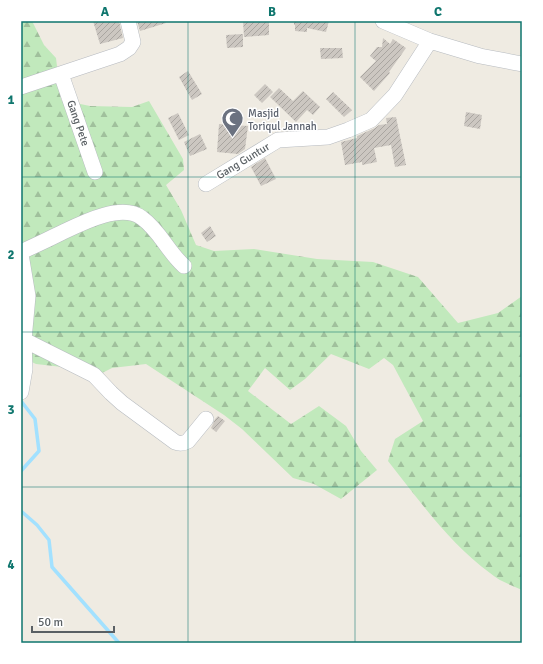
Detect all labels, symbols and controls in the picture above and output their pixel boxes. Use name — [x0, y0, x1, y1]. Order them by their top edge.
text: A — [101, 4, 110, 20]
text: B — [268, 4, 276, 20]
text: C — [434, 4, 442, 20]
text: 1 — [7, 92, 15, 108]
street label: Gang Pete — [64, 98, 92, 148]
mosque icon: Masjid Toriqul Jannah — [219, 106, 245, 139]
place label: Masjid Toriqul Jannah — [248, 107, 317, 133]
street label: Gang Guntur — [214, 140, 272, 182]
text: 2 — [7, 247, 15, 263]
text: 3 — [7, 402, 15, 418]
text: 4 — [7, 557, 15, 573]
scale bar — [32, 608, 114, 634]
text: 50 m — [38, 615, 63, 630]

